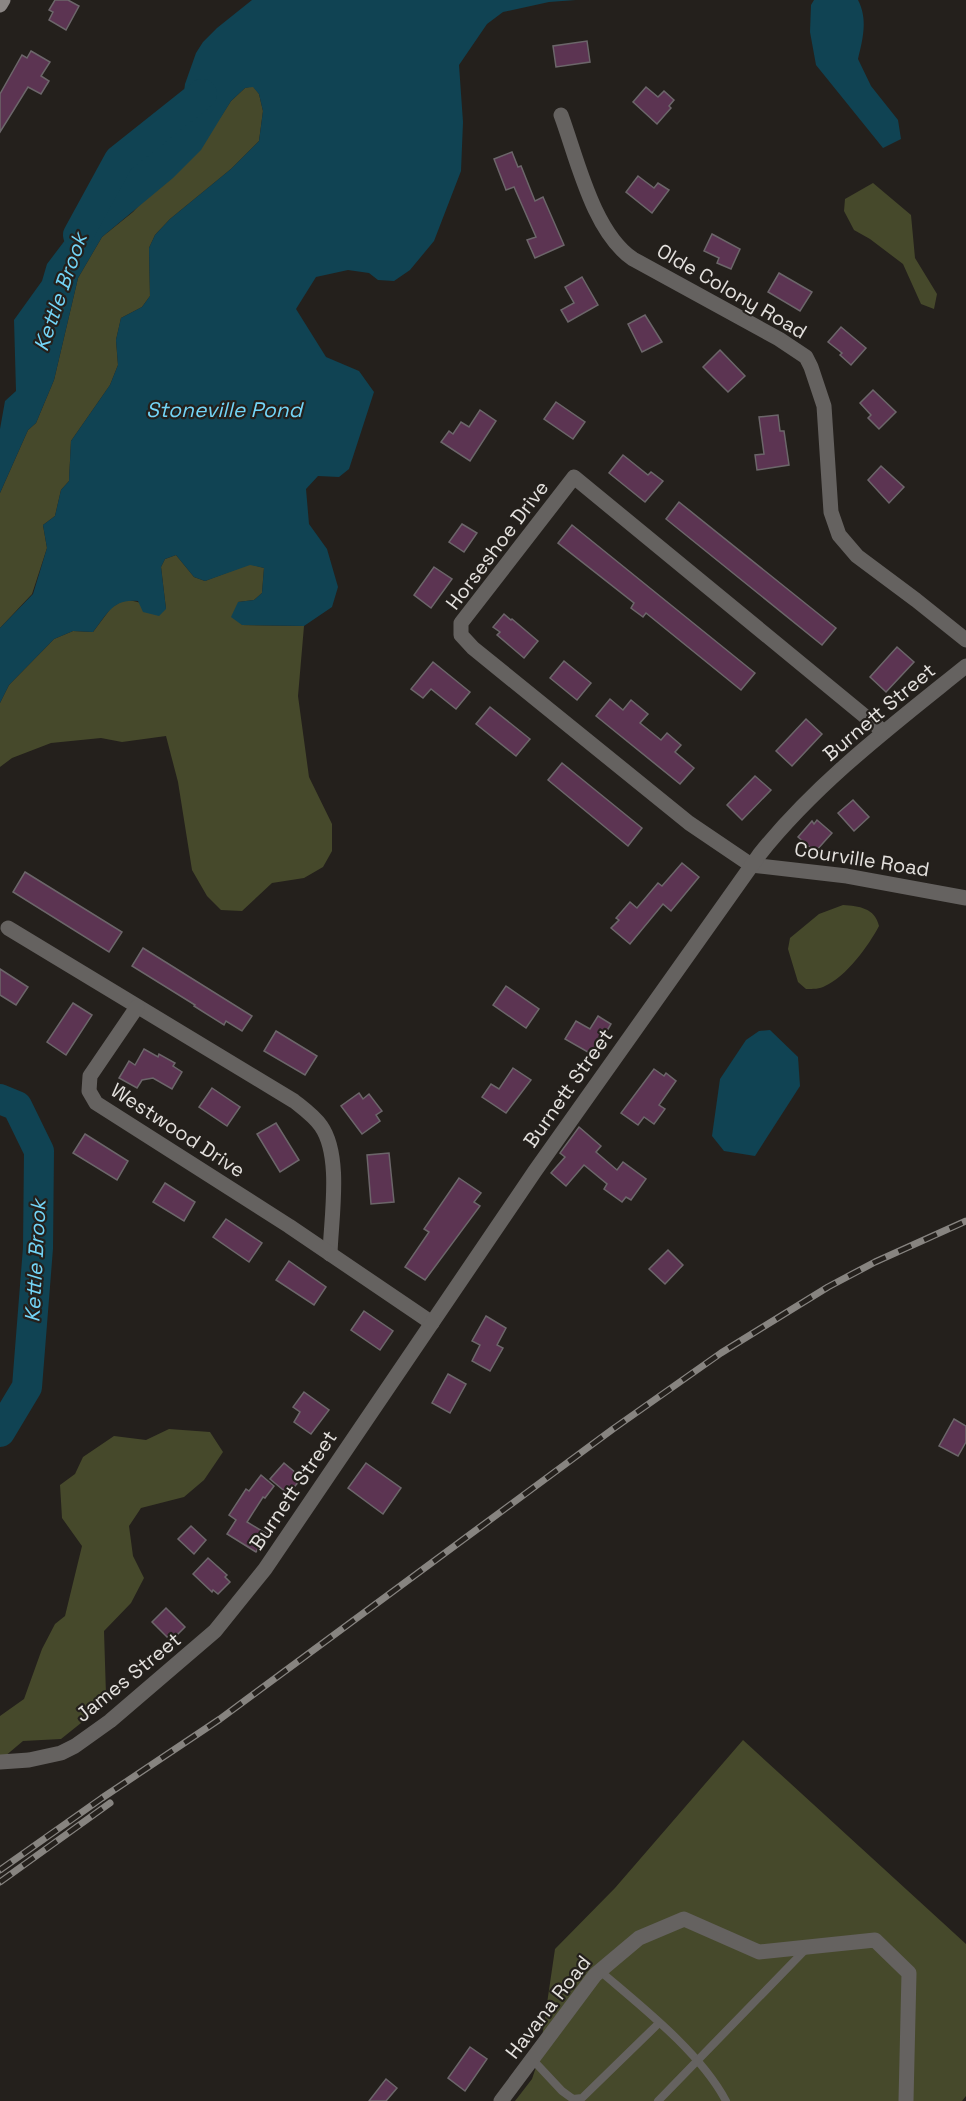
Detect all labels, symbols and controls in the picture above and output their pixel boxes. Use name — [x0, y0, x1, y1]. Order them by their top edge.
water label: Kettle Brook — [27, 227, 94, 354]
street label: Olde Colony Road — [652, 237, 812, 345]
water label: Stoneville Pond — [146, 396, 305, 423]
street label: Horseshoe Drive — [440, 475, 554, 615]
street label: Burnett Street — [817, 657, 941, 767]
street label: Courville Road — [793, 835, 931, 883]
street label: Burnett Street — [517, 1024, 619, 1152]
street label: Westwood Drive — [106, 1077, 250, 1183]
water label: Kettle Brook — [18, 1196, 52, 1323]
street label: Burnett Street — [243, 1425, 343, 1555]
street label: James Street — [70, 1626, 186, 1728]
street label: Havana Road — [500, 1950, 596, 2064]

